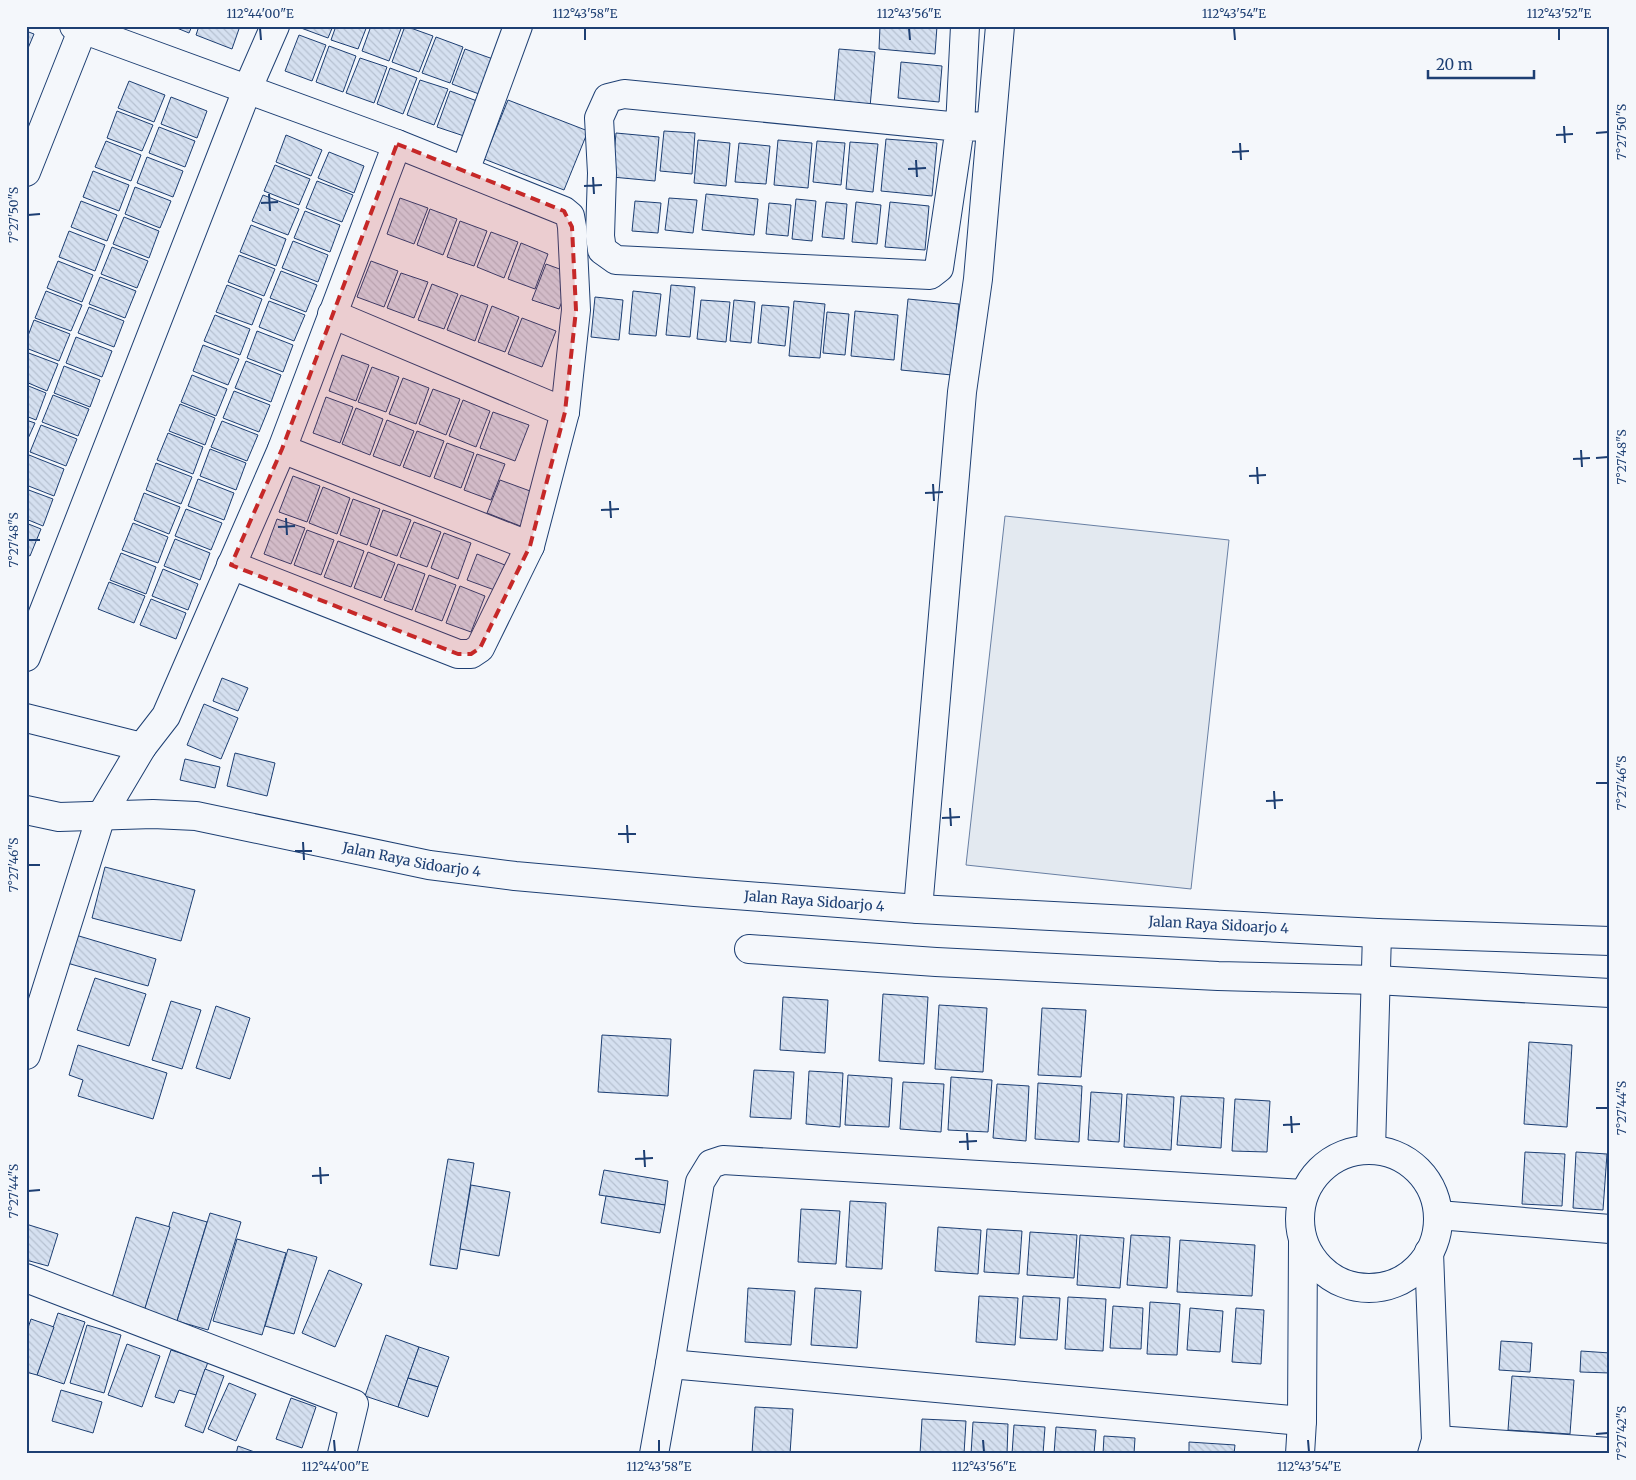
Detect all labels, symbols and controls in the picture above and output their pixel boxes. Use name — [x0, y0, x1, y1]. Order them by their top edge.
text: 112°44'00"E — [226, 6, 294, 21]
text: 112°43'58"E — [553, 6, 618, 21]
text: 112°43'56"E — [877, 6, 942, 21]
text: 112°43'54"E — [1202, 6, 1266, 21]
text: 112°43'52"E — [1527, 6, 1592, 21]
scale bar — [1428, 48, 1535, 80]
text: 20 m — [1436, 55, 1473, 74]
text: 7°27'50"S — [1614, 104, 1629, 160]
text: 7°27'50"S — [6, 187, 21, 243]
text: 7°27'48"S — [1614, 429, 1629, 485]
text: 7°27'48"S — [6, 512, 21, 568]
text: 7°27'46"S — [1614, 756, 1629, 810]
text: 7°27'46"S — [6, 838, 21, 892]
street label: Jalan Raya Sidoarjo 4 — [340, 838, 482, 881]
street label: Jalan Raya Sidoarjo 4 — [743, 887, 885, 915]
street label: Jalan Raya Sidoarjo 4 — [1147, 912, 1290, 937]
text: 7°27'44"S — [1614, 1081, 1629, 1135]
text: 7°27'44"S — [6, 1164, 21, 1218]
text: 7°27'42"S — [1614, 1406, 1629, 1460]
text: 112°44'00"E — [301, 1459, 369, 1474]
text: 112°43'58"E — [627, 1459, 692, 1474]
text: 112°43'56"E — [952, 1459, 1017, 1474]
text: 112°43'54"E — [1277, 1459, 1341, 1474]

